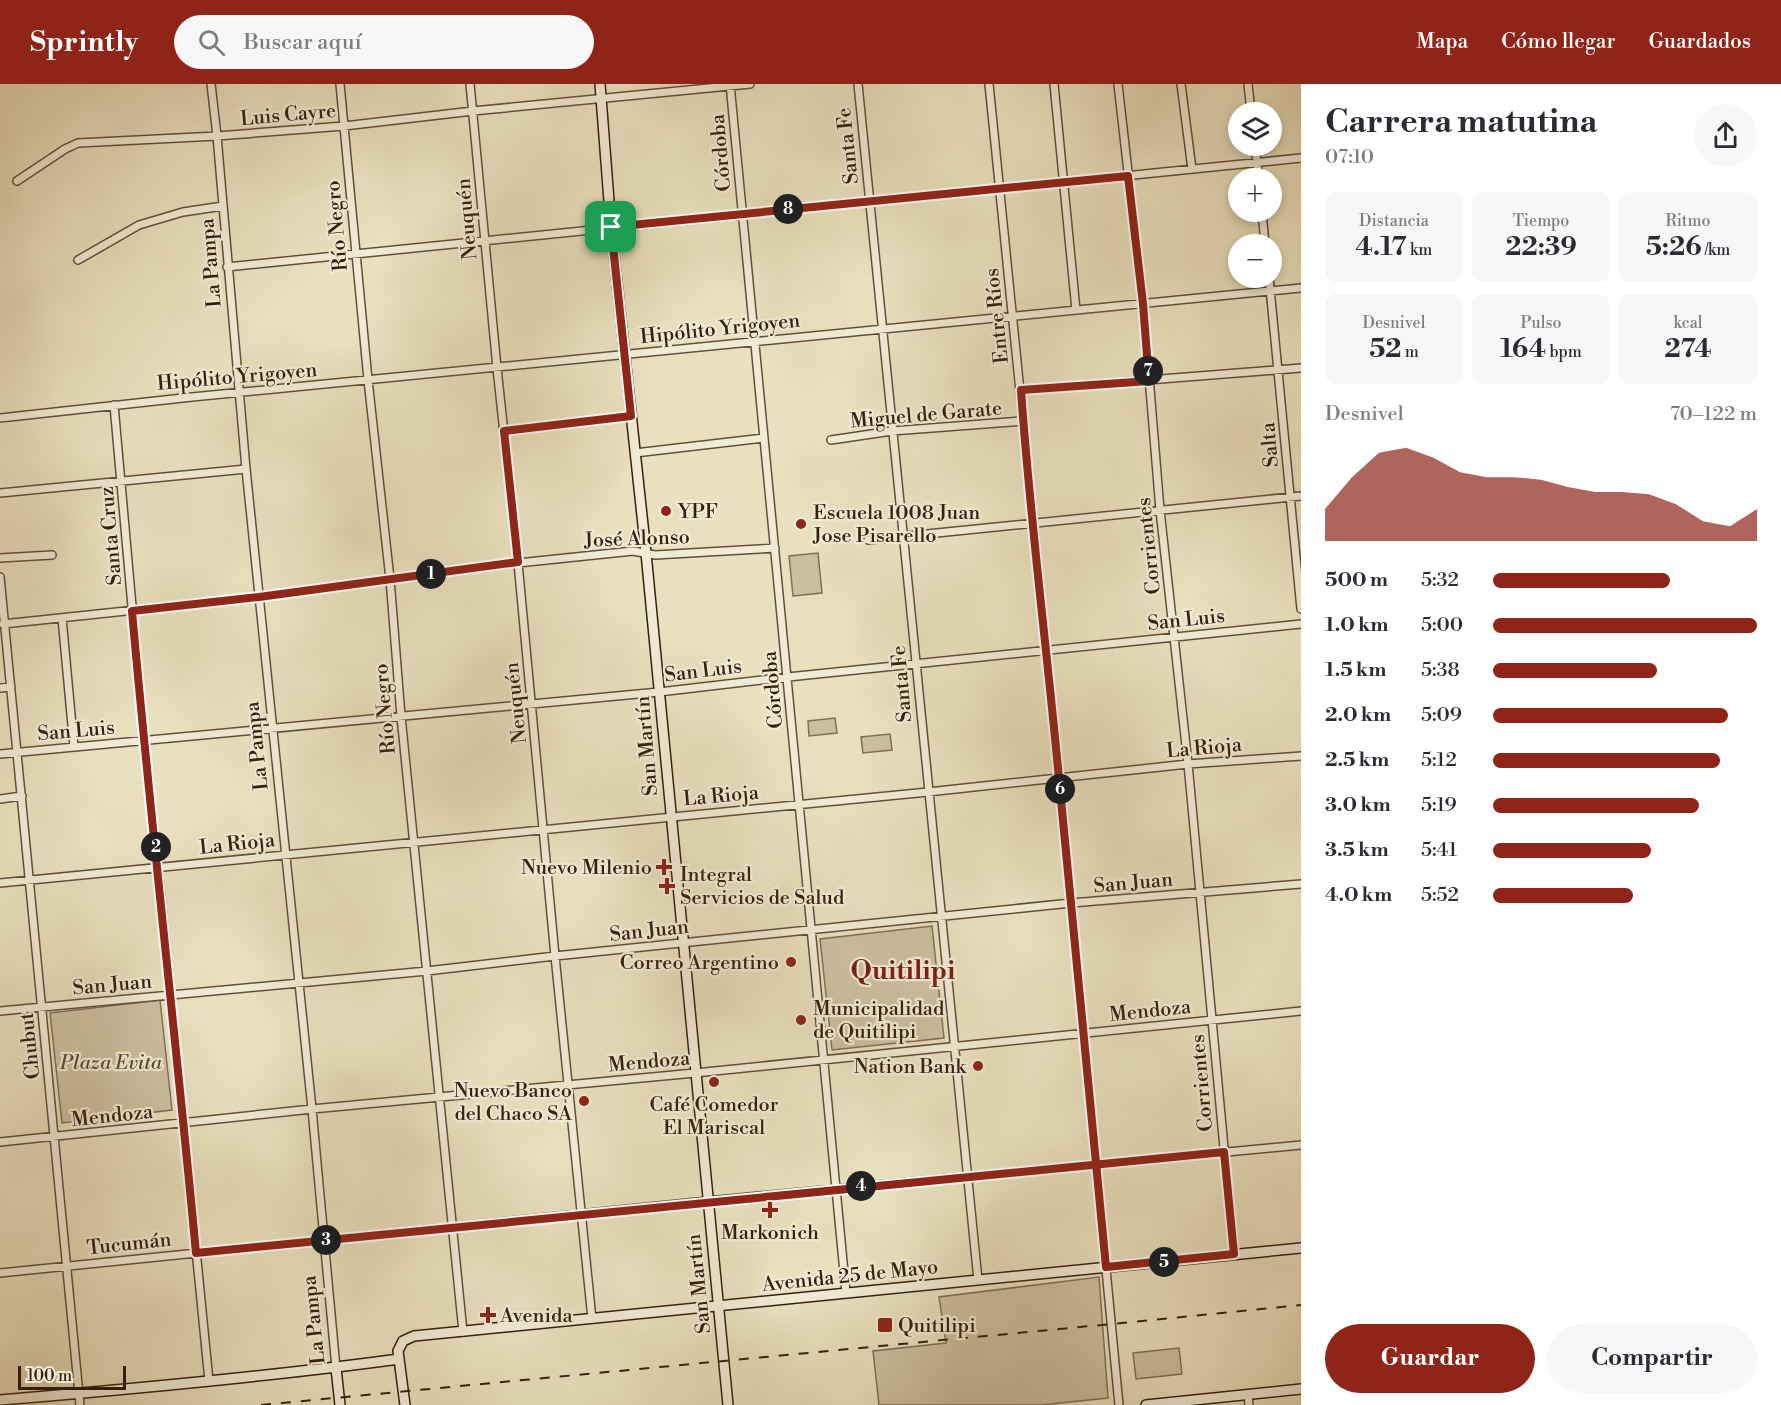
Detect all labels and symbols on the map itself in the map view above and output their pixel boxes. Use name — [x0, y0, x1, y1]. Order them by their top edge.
street label: Luis Cayre — [239, 99, 337, 132]
street label: Santa Fe — [832, 106, 865, 185]
street label: Córdoba — [706, 112, 737, 193]
street label: Neuquén — [451, 177, 484, 261]
street label: Río Negro — [321, 179, 354, 272]
pin: 8 — [773, 194, 803, 224]
pin — [585, 201, 636, 252]
street label: La Pampa — [195, 216, 228, 308]
street label: Entre Ríos — [980, 267, 1015, 365]
street label: Hipólito Yrigoyen — [639, 309, 801, 350]
pin: 7 — [1133, 356, 1163, 386]
street label: Hipólito Yrigoyen — [156, 358, 318, 397]
street label: Miguel de Garate — [849, 396, 1003, 435]
street label: Salta — [1256, 420, 1285, 468]
street label: Santa Cruz — [95, 485, 128, 586]
street label: Corrientes — [1132, 496, 1167, 596]
place label: YPF — [677, 500, 718, 525]
place label: Escuela 1008 Juan Jose Pisarello — [812, 501, 980, 549]
marker: YPF — [659, 504, 673, 518]
marker: Escuela 1008 Juan Jose Pisarello — [794, 517, 808, 531]
street label: José Alonso — [583, 525, 690, 554]
pin: 1 — [416, 559, 446, 589]
street label: San Luis — [1146, 604, 1226, 637]
street label: Santa Fe — [887, 644, 918, 723]
street label: Córdoba — [758, 649, 789, 730]
street label: San Luis — [663, 654, 743, 689]
street label: Neuquén — [500, 661, 533, 745]
street label: Río Negro — [369, 662, 402, 755]
street label: San Martín — [631, 695, 664, 797]
street label: La Pampa — [240, 699, 275, 792]
street label: San Luis — [36, 716, 116, 747]
street label: La Rioja — [1165, 733, 1244, 764]
pin: 6 — [1045, 774, 1075, 804]
street label: La Rioja — [682, 781, 761, 812]
street label: La Rioja — [198, 828, 277, 861]
pin: 2 — [141, 832, 171, 862]
place label: Nuevo Milenio — [521, 856, 652, 881]
marker: Nuevo Milenio — [657, 860, 671, 874]
place label: Integral Servicios de Salud — [680, 863, 845, 911]
street label: San Juan — [1092, 868, 1174, 899]
marker: Integral Servicios de Salud — [658, 877, 676, 895]
street label: San Juan — [608, 915, 690, 948]
place label: Correo Argentino — [620, 951, 779, 976]
marker: Correo Argentino — [784, 955, 798, 969]
district label: Quitilipi — [851, 955, 955, 987]
street label: San Juan — [71, 970, 153, 1001]
street label: Mendoza — [1108, 995, 1193, 1028]
place label: Municipalidad de Quitilipi — [813, 997, 945, 1045]
street label: Chubut — [15, 1011, 46, 1080]
marker: Municipalidad de Quitilipi — [794, 1013, 808, 1027]
street label: Corrientes — [1186, 1033, 1219, 1133]
street label: Mendoza — [607, 1046, 692, 1079]
park label: Plaza Evita — [59, 1051, 163, 1076]
place label: Nation Bank — [854, 1055, 968, 1080]
marker: Nation Bank — [971, 1059, 985, 1073]
marker: Café Comedor El Mariscal — [707, 1075, 721, 1089]
place label: Nuevo Banco del Chaco SA — [454, 1079, 573, 1127]
place label: Café Comedor El Mariscal — [650, 1093, 779, 1141]
marker: Nuevo Banco del Chaco SA — [577, 1094, 591, 1108]
street label: Mendoza — [70, 1100, 155, 1133]
pin: 4 — [846, 1171, 876, 1201]
marker: Markonich — [763, 1203, 777, 1217]
place label: Markonich — [721, 1221, 819, 1246]
pin: 3 — [311, 1225, 341, 1255]
street label: Tucumán — [86, 1228, 173, 1261]
street label: San Martín — [682, 1233, 717, 1335]
pin: 5 — [1149, 1247, 1179, 1277]
street label: Avenida 25 de Mayo — [760, 1255, 939, 1298]
street label: La Pampa — [297, 1273, 332, 1366]
place label: Avenida — [499, 1304, 573, 1329]
marker: Avenida — [481, 1308, 495, 1322]
place label: Quitilipi — [898, 1314, 976, 1339]
marker: Quitilipi — [876, 1316, 894, 1334]
scale bar — [18, 1363, 126, 1390]

